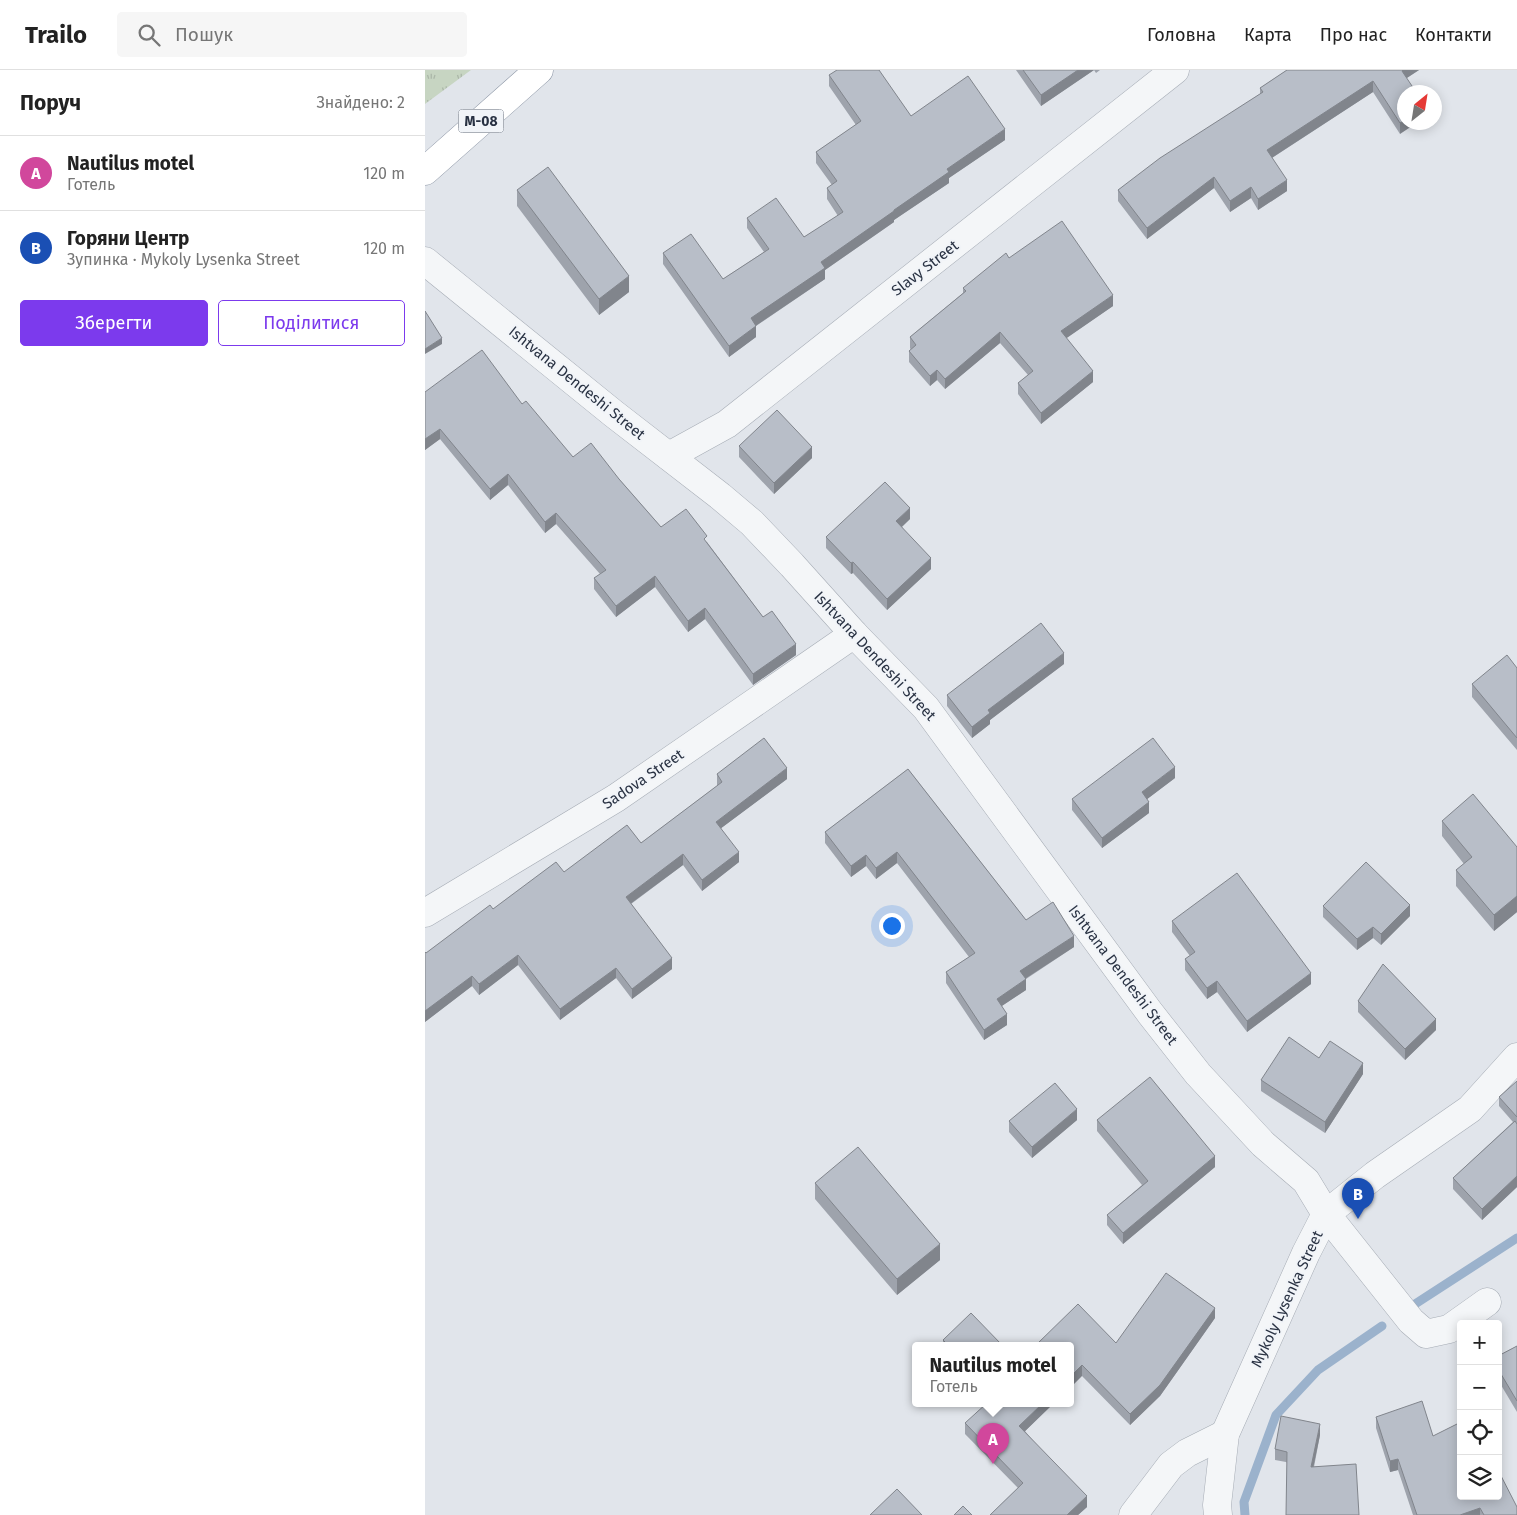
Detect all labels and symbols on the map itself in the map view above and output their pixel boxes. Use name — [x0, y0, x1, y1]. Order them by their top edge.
north arrow — [1397, 85, 1442, 130]
road number: М-08 — [459, 110, 503, 132]
street label: Slavy Street — [888, 236, 962, 300]
street label: Ishtvana Dendeshi Street — [505, 322, 649, 444]
street label: Ishtvana Dendeshi Street — [810, 588, 940, 725]
street label: Sadova Street — [599, 745, 687, 813]
street label: Ishtvana Dendeshi Street — [1065, 902, 1182, 1049]
your location — [879, 913, 905, 939]
pin: B — [1342, 1178, 1374, 1219]
street label: Mykoly Lysenka Street — [1247, 1227, 1327, 1370]
pin: A — [977, 1423, 1009, 1464]

